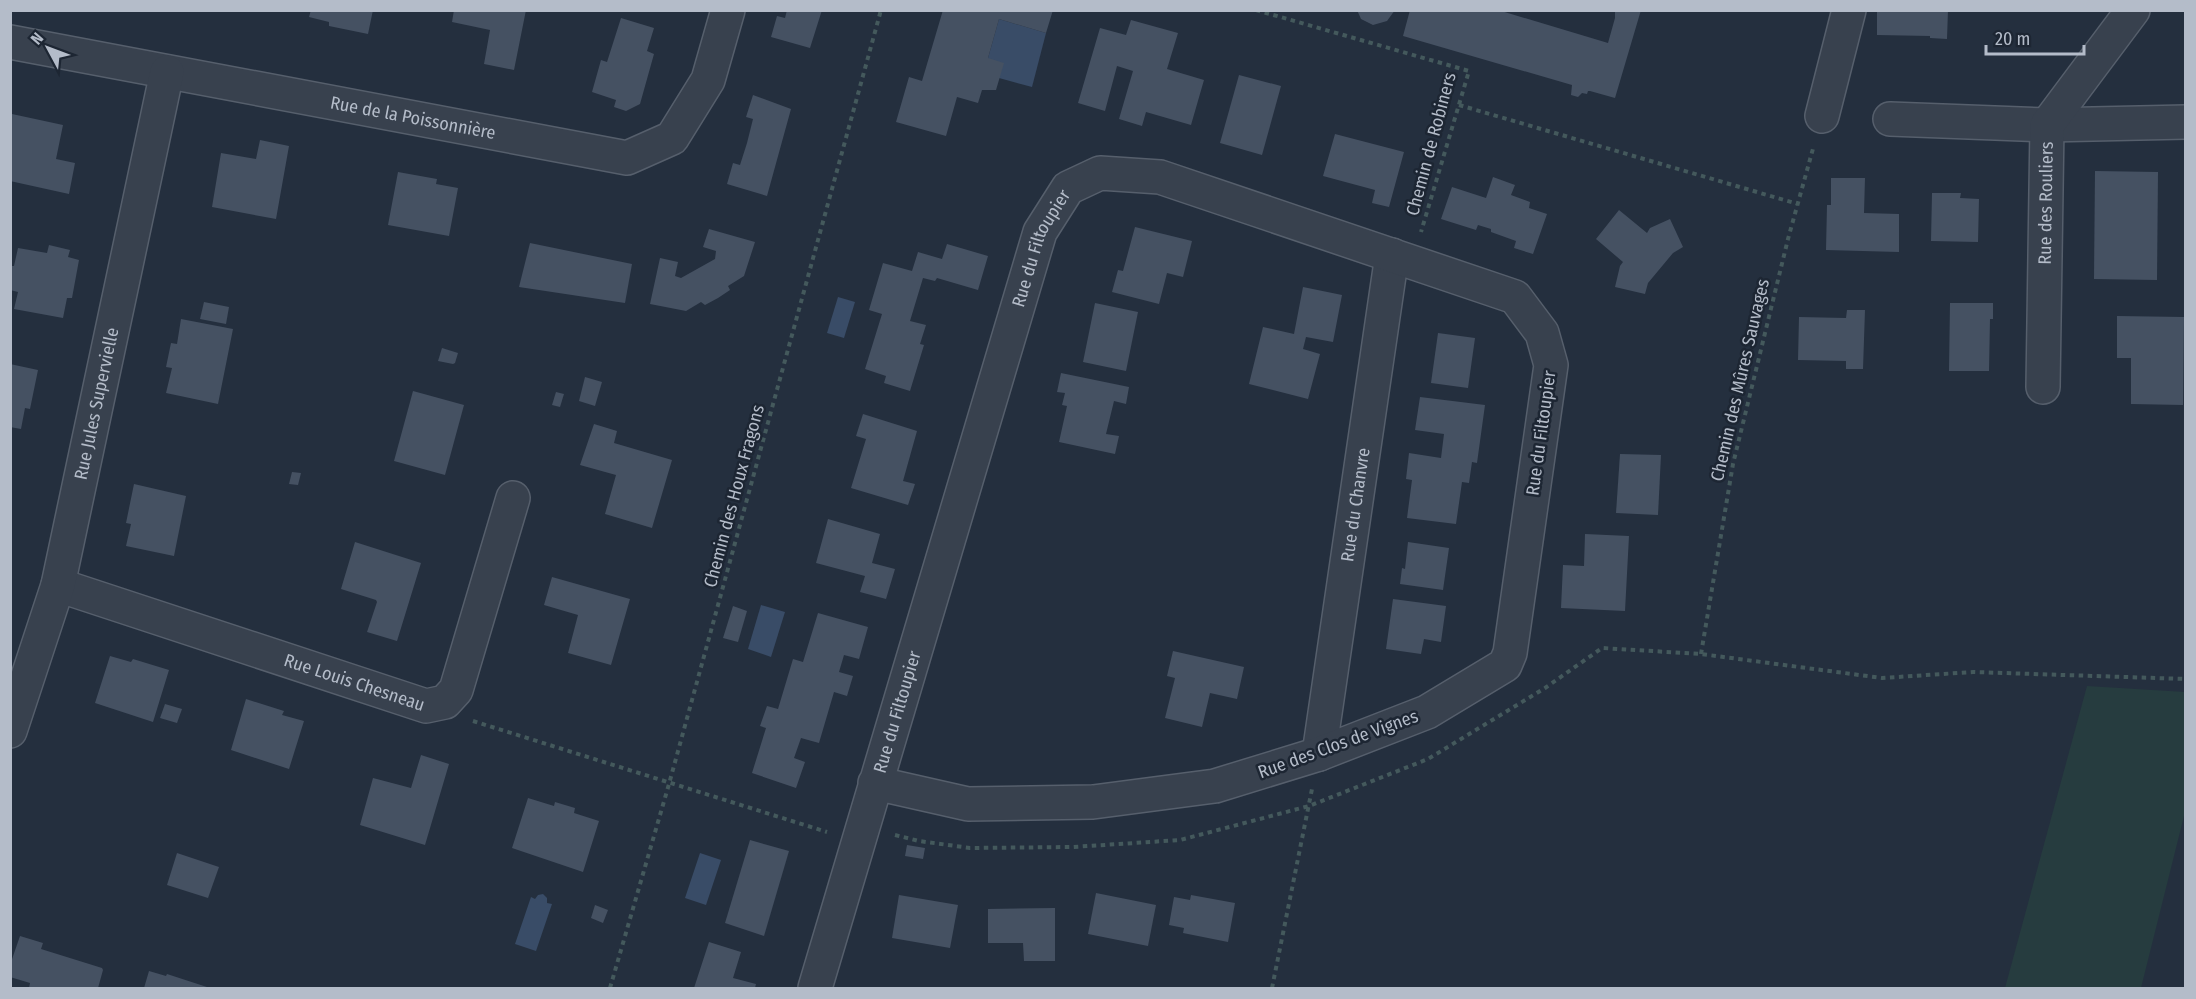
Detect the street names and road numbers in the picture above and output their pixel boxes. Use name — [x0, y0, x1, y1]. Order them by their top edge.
street label: Chemin de Robiners — [1401, 70, 1461, 218]
street label: Rue de la Poissonnière — [329, 91, 497, 144]
street label: Rue des Rouliers — [2034, 141, 2058, 265]
street label: Rue du Filtoupier — [1007, 185, 1076, 310]
street label: Chemin des Mûres Sauvages — [1706, 276, 1774, 483]
street label: Rue Jules Supervielle — [70, 325, 123, 482]
street label: Rue du Filtoupier — [1521, 368, 1561, 497]
street label: Chemin des Houx Fragons — [699, 402, 769, 590]
street label: Rue du Chanvre — [1336, 446, 1375, 563]
street label: Rue du Filtoupier — [869, 648, 926, 776]
street label: Rue Louis Chesneau — [281, 649, 428, 716]
street label: Rue des Clos de Vignes — [1255, 705, 1421, 783]

